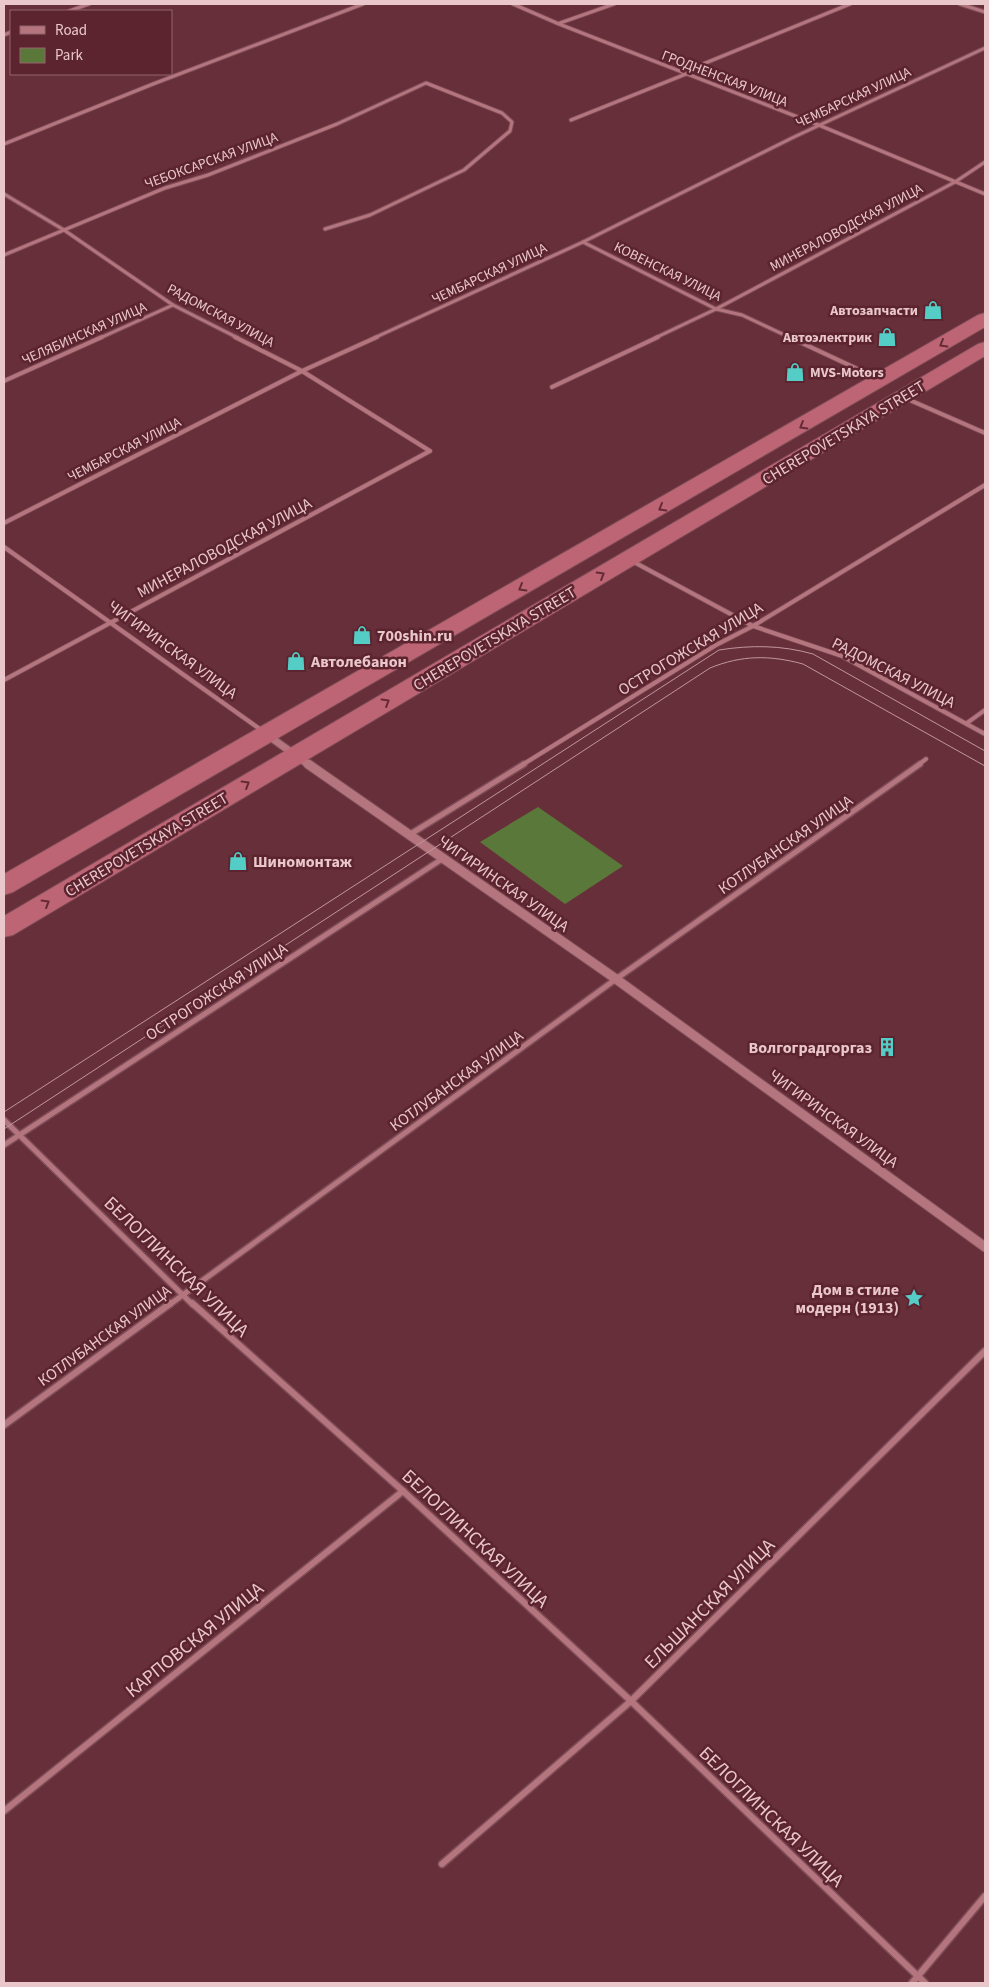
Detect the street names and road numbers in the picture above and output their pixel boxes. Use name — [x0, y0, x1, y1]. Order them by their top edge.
street label: ГРОДНЕНСКАЯ УЛИЦА — [659, 46, 791, 112]
street label: ЧЕМБАРСКАЯ УЛИЦА — [792, 62, 915, 133]
street label: ЧЕБОКСАРСКАЯ УЛИЦА — [142, 127, 281, 194]
street label: МИНЕРАЛОВОДСКАЯ УЛИЦА — [766, 179, 927, 277]
street label: КОВЕНСКАЯ УЛИЦА — [610, 237, 725, 307]
street label: ЧЕМБАРСКАЯ УЛИЦА — [428, 238, 551, 309]
street label: РАДОМСКАЯ УЛИЦА — [163, 279, 278, 353]
street label: ЧЕЛЯБИНСКАЯ УЛИЦА — [19, 297, 150, 370]
street label: CHEREPOVETSKAYA STREET — [758, 375, 929, 490]
street label: ЧЕМБАРСКАЯ УЛИЦА — [64, 412, 185, 487]
street label: МИНЕРАЛОВОДСКАЯ УЛИЦА — [133, 492, 316, 603]
street label: CHEREPOVETSKAYA STREET — [409, 581, 580, 696]
street label: ЧИГИРИНСКАЯ УЛИЦА — [103, 595, 242, 704]
street label: ОСТРОГОЖСКАЯ УЛИЦА — [614, 597, 767, 701]
street label: РАДОМСКАЯ УЛИЦА — [828, 632, 959, 714]
street label: CHEREPOVETSKAYA STREET — [61, 787, 232, 902]
street label: КОТЛУБАНСКАЯ УЛИЦА — [714, 790, 858, 900]
street label: ЧИГИРИНСКАЯ УЛИЦА — [434, 830, 573, 937]
street label: ОСТРОГОЖСКАЯ УЛИЦА — [141, 937, 292, 1046]
street label: КОТЛУБАНСКАЯ УЛИЦА — [385, 1025, 528, 1137]
street label: ЧИГИРИНСКАЯ УЛИЦА — [764, 1064, 903, 1173]
street label: БЕЛОГЛИНСКАЯ УЛИЦА — [97, 1191, 255, 1344]
street label: КОТЛУБАНСКАЯ УЛИЦА — [33, 1280, 176, 1392]
street label: БЕЛОГЛИНСКАЯ УЛИЦА — [395, 1464, 555, 1615]
street label: ЕЛЬШАНСКАЯ УЛИЦА — [639, 1532, 782, 1675]
street label: КАРПОВСКАЯ УЛИЦА — [120, 1576, 270, 1704]
street label: БЕЛОГЛИНСКАЯ УЛИЦА — [692, 1741, 850, 1894]

